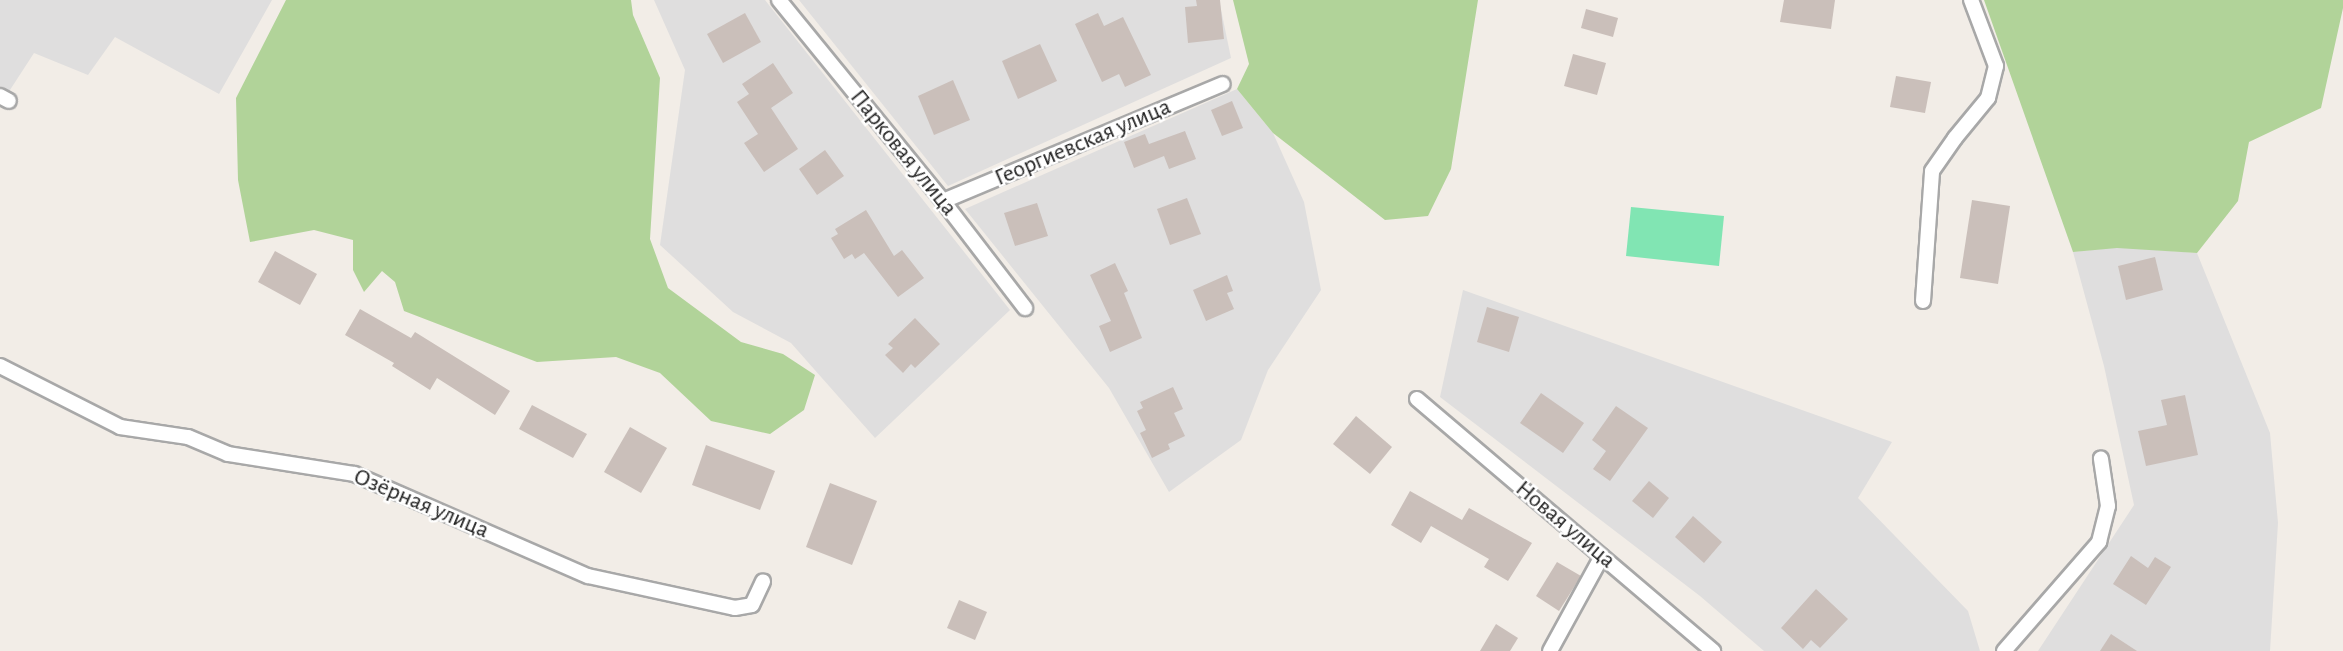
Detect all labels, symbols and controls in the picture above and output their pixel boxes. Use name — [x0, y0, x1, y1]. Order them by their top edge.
street label: Парковая улица — [843, 84, 963, 222]
street label: Георгиевская улица — [990, 93, 1176, 193]
street label: Озёрная улица — [349, 463, 493, 545]
street label: Новая улица — [1509, 475, 1621, 575]

